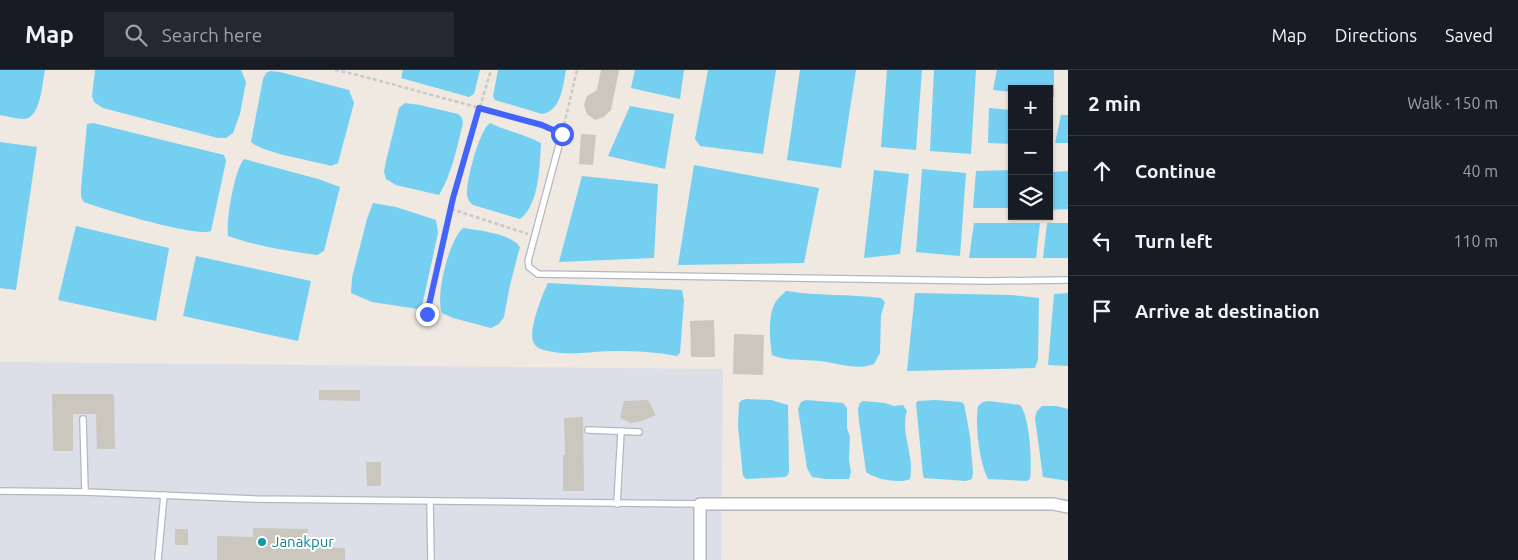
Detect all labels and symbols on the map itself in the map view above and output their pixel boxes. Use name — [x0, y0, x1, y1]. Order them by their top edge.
route start — [551, 123, 574, 146]
route end — [416, 303, 439, 326]
place label: Janakpur — [272, 533, 334, 550]
marker: Janakpur — [256, 536, 268, 548]

